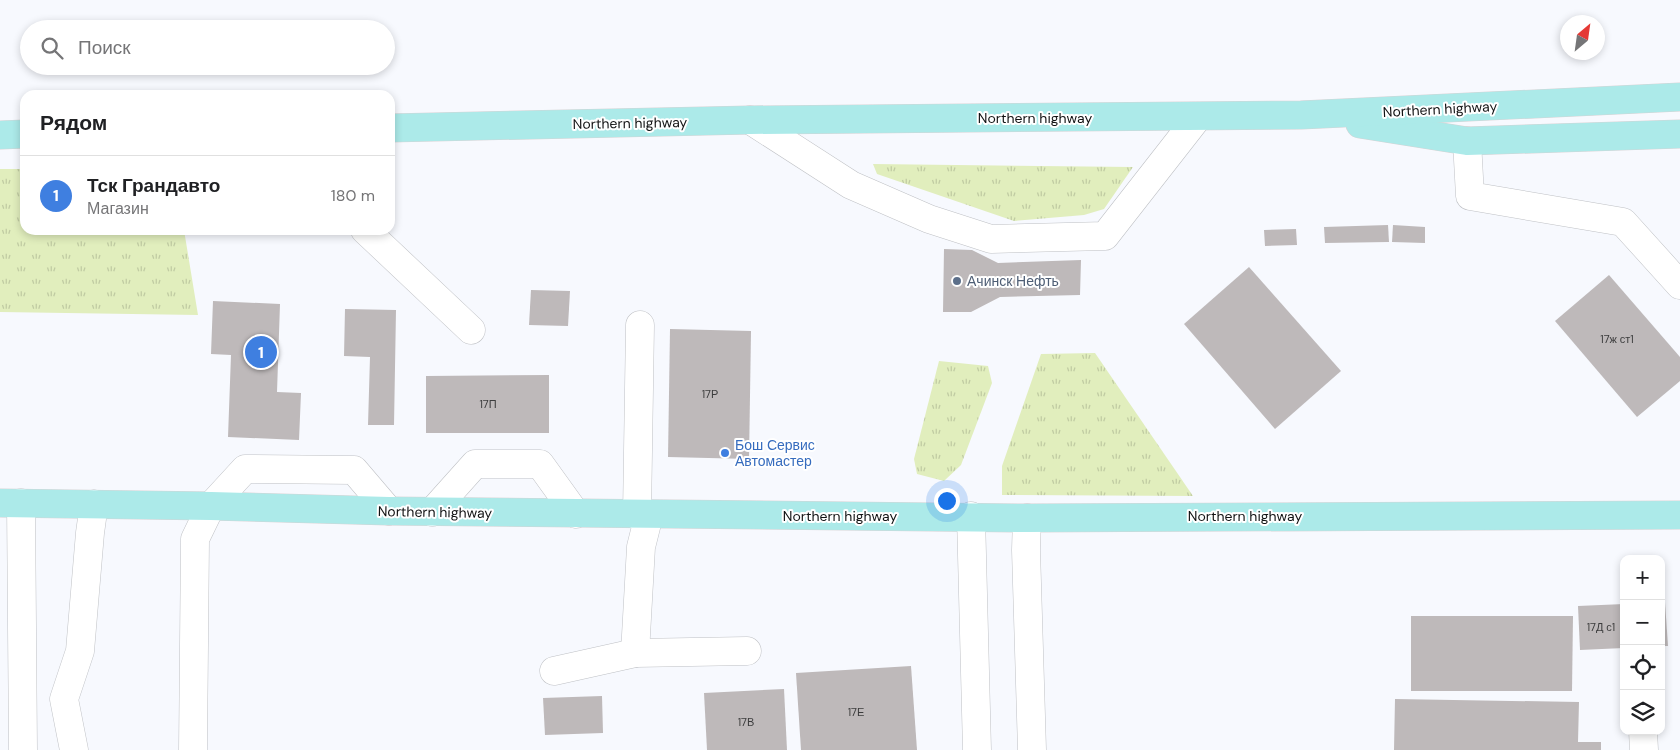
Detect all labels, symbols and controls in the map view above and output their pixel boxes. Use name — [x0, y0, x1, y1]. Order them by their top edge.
north arrow — [1560, 15, 1605, 60]
search box — [20, 20, 395, 75]
icon: search — [38, 34, 66, 62]
text: Поиск — [78, 35, 131, 60]
street label: Northern highway — [1382, 97, 1498, 121]
text: Рядом — [40, 109, 107, 137]
street label: Northern highway — [978, 109, 1092, 127]
street label: Northern highway — [573, 113, 688, 133]
text: Тск Грандавто — [87, 173, 220, 198]
text: 1 — [53, 185, 59, 206]
text: 180 m — [331, 185, 375, 206]
text: Магазин — [87, 198, 149, 219]
place label: Ачинск Нефть — [967, 272, 1059, 290]
marker: Ачинск Нефть — [951, 275, 963, 287]
house number: 17ж ст1 — [1600, 332, 1634, 346]
pin: 1 — [245, 333, 277, 371]
house number: 17Р — [702, 387, 718, 401]
house number: 17П — [479, 397, 497, 411]
place label: Бош Сервис Автомастер — [735, 436, 815, 470]
marker: Бош Сервис Автомастер — [719, 447, 731, 459]
your location — [934, 488, 960, 514]
street label: Northern highway — [378, 502, 493, 522]
street label: Northern highway — [783, 507, 897, 525]
street label: Northern highway — [1188, 507, 1302, 525]
map controls — [1620, 555, 1665, 735]
button: + — [1620, 555, 1665, 600]
button: − — [1620, 600, 1665, 645]
house number: 17Д с1 — [1587, 620, 1615, 634]
button: locate — [1620, 645, 1665, 690]
button: layers — [1620, 690, 1665, 735]
house number: 17Е — [848, 705, 864, 719]
house number: 17В — [738, 715, 754, 729]

